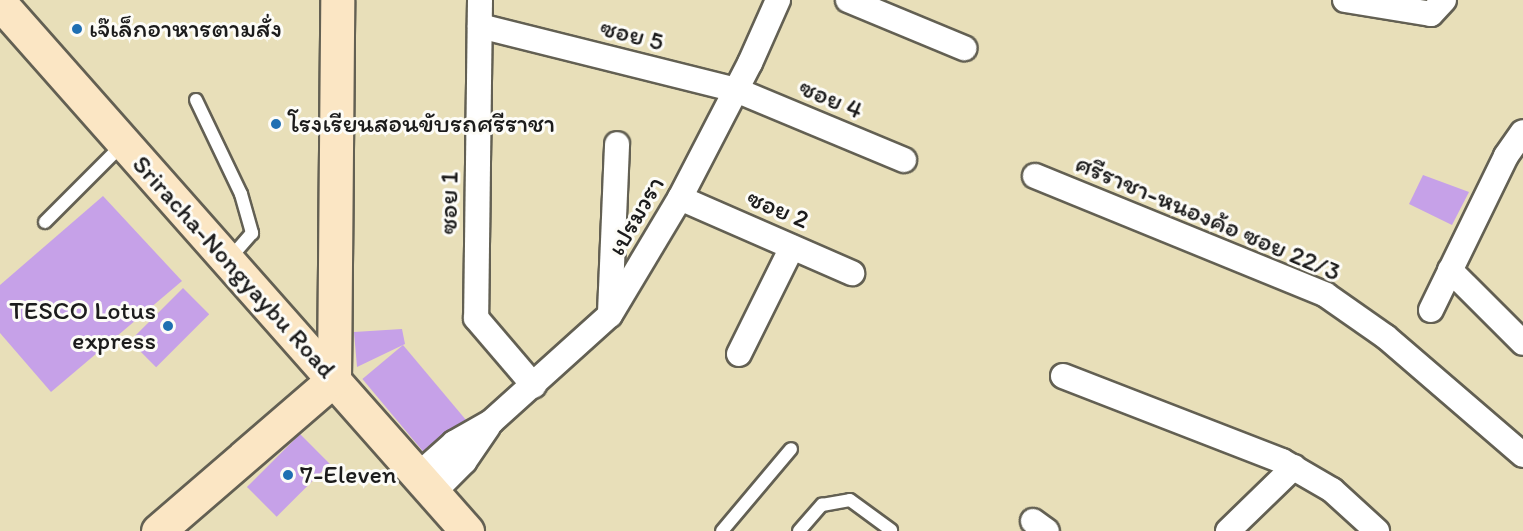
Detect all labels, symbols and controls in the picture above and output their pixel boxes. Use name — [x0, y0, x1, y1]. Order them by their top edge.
street label: ซอย 5 — [597, 12, 667, 58]
place label: เจ๊เล็กอาหารตามสั่ง — [89, 13, 282, 45]
marker: เจ๊เล็กอาหารตามสั่ง — [70, 22, 84, 36]
street label: ซอย 4 — [794, 72, 868, 126]
place label: โรงเรียนสอนขับรถศรีราชา — [288, 108, 555, 140]
marker: โรงเรียนสอนขับรถศรีราชา — [269, 117, 283, 131]
street label: ศรีราชา-หนองค้อ ซอย 22/3 — [1071, 148, 1345, 288]
street label: Sriracha-Nongyaybu Road — [126, 149, 342, 385]
street label: ซอย 1 — [433, 171, 465, 235]
street label: เปรมวรา — [601, 171, 671, 261]
street label: ซอย 2 — [742, 182, 814, 236]
place label: TESCO Lotus express — [9, 295, 156, 356]
marker: TESCO Lotus express — [161, 319, 175, 333]
place label: 7-Eleven — [300, 459, 397, 491]
marker: 7-Eleven — [281, 468, 295, 482]

